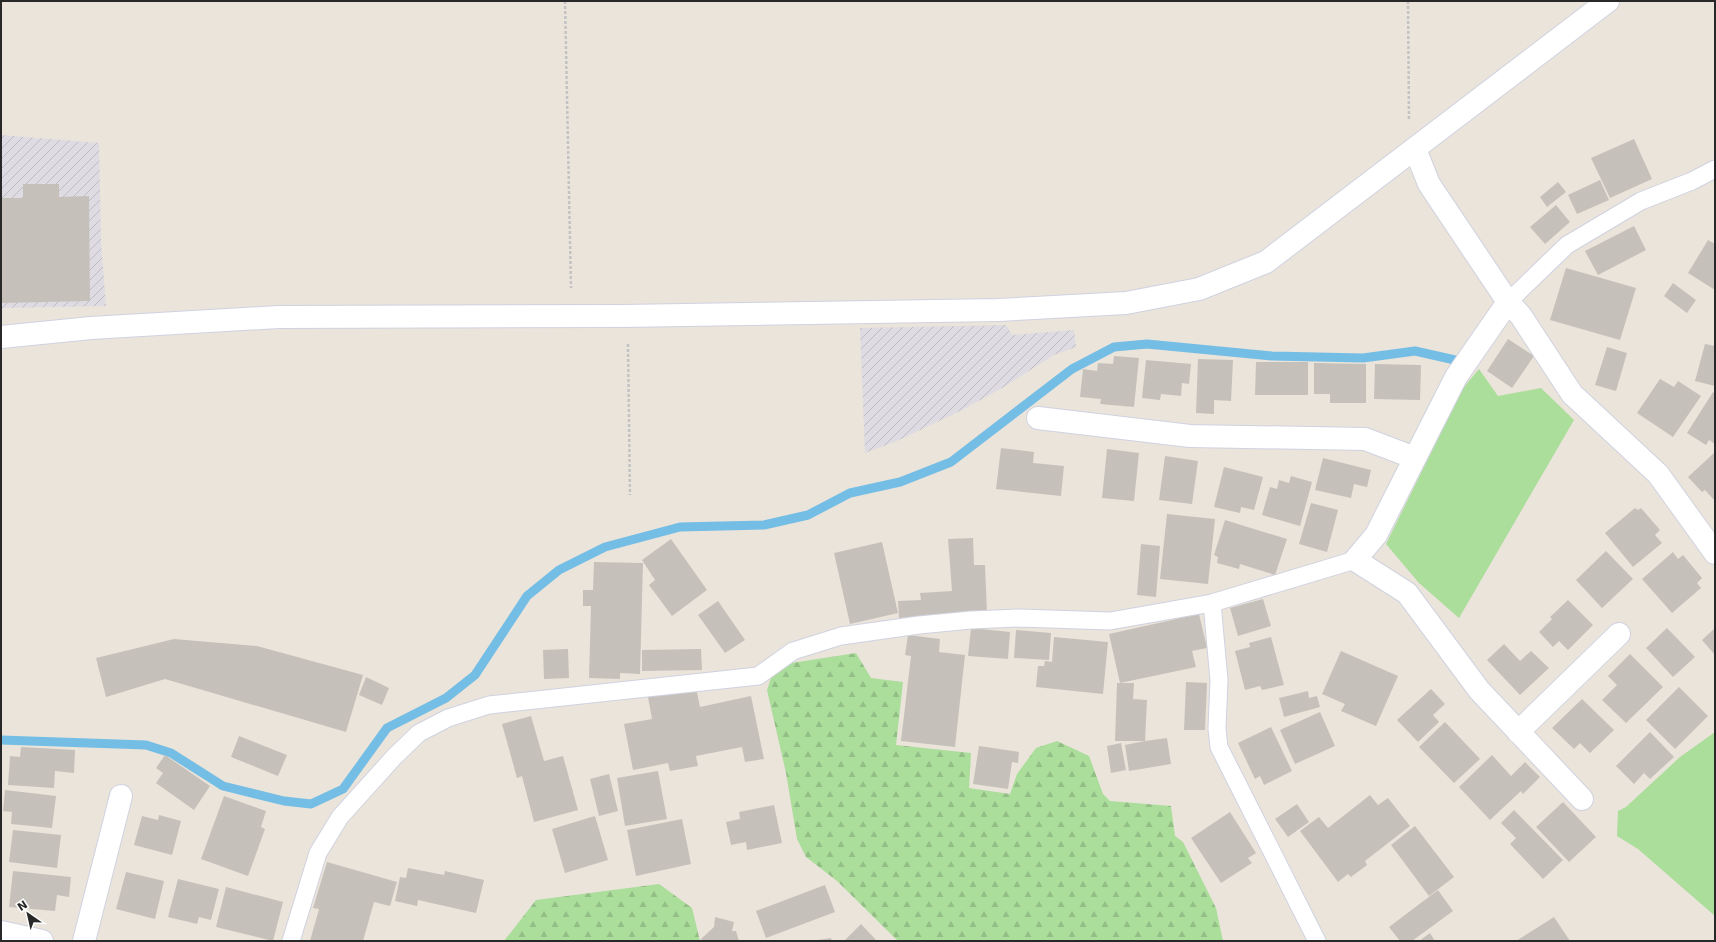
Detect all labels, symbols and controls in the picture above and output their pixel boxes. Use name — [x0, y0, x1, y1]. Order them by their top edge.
north arrow — [8, 894, 48, 934]
text: N — [15, 898, 30, 914]

